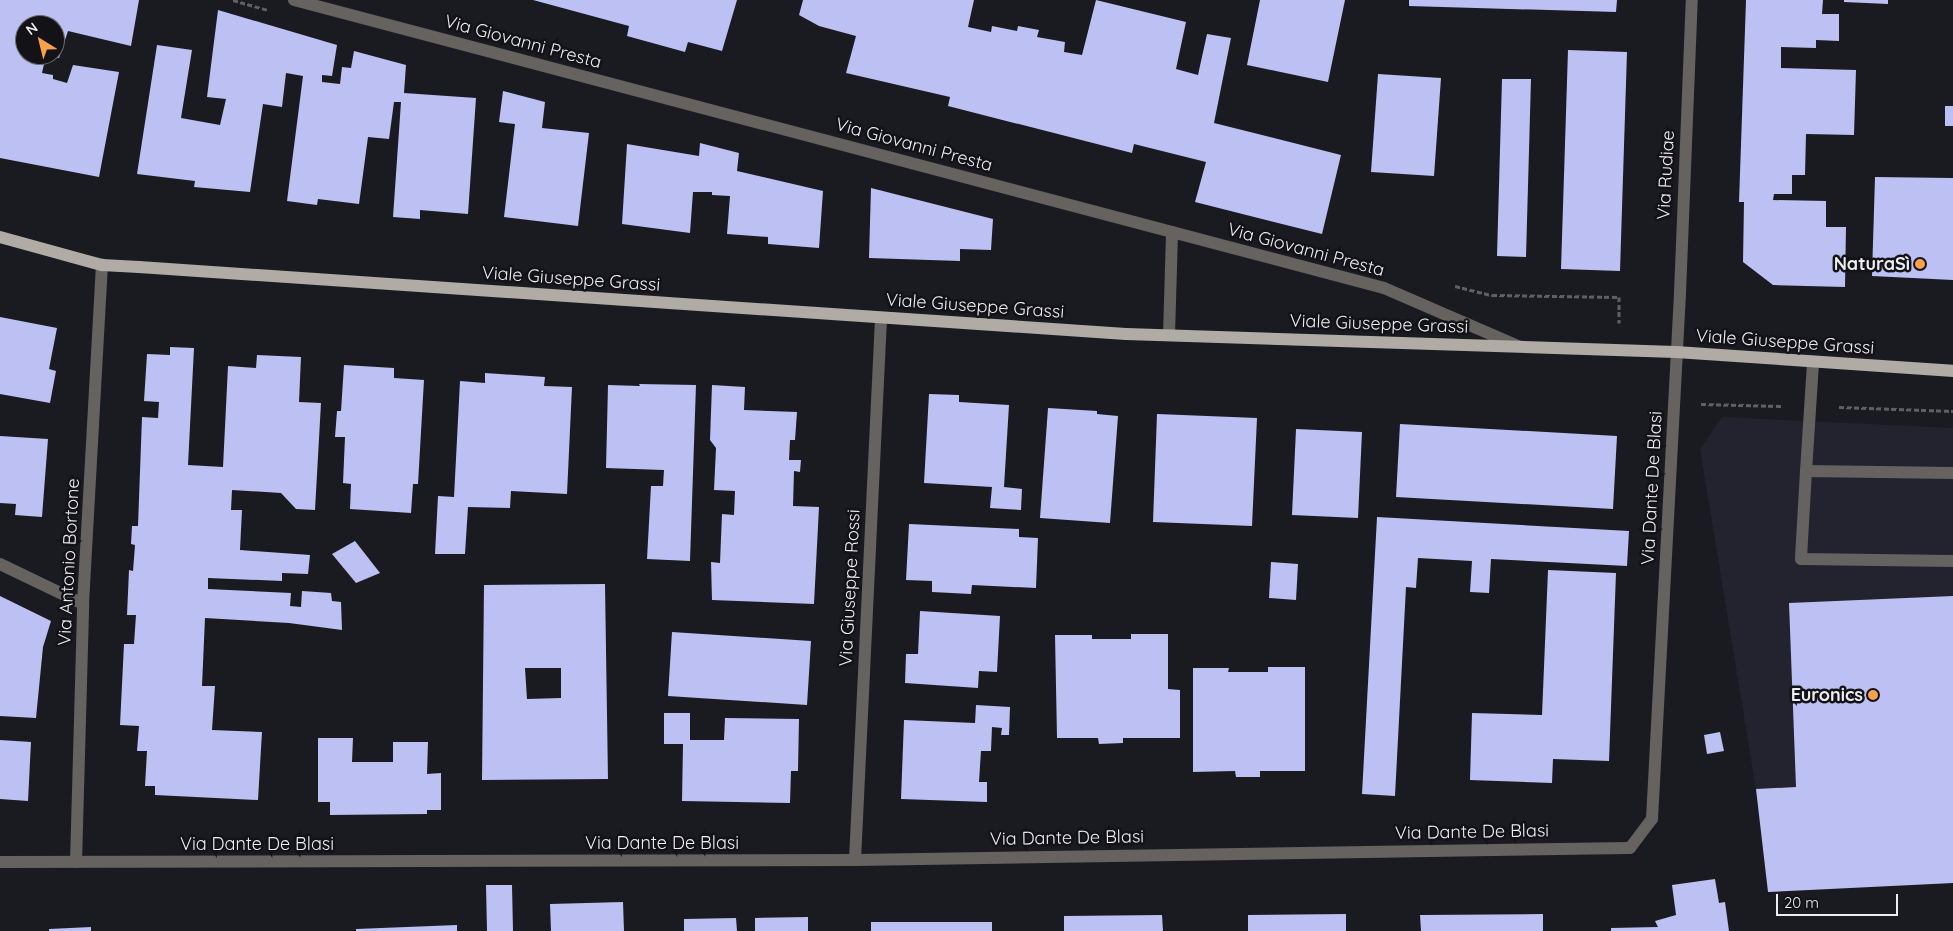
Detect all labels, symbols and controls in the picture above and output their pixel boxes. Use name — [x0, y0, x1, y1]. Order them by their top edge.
street label: Via Giovanni Presta — [442, 11, 604, 73]
north arrow — [15, 15, 65, 65]
text: N — [22, 18, 41, 39]
street label: Via Giovanni Presta — [833, 114, 995, 176]
street label: Via Rudiae — [1653, 130, 1679, 220]
street label: Via Giovanni Presta — [1225, 219, 1387, 281]
place label: NaturaSì — [1834, 253, 1910, 275]
marker: NaturaSì — [1914, 258, 1926, 270]
street label: Viale Giuseppe Grassi — [481, 262, 661, 296]
street label: Viale Giuseppe Grassi — [885, 289, 1065, 323]
street label: Viale Giuseppe Grassi — [1289, 310, 1469, 338]
street label: Viale Giuseppe Grassi — [1695, 325, 1875, 359]
street label: Via Dante De Blasi — [1637, 410, 1667, 566]
street label: Via Antonio Bortone — [54, 478, 84, 646]
street label: Via Giuseppe Rossi — [835, 509, 865, 667]
place label: Euronics — [1791, 684, 1863, 706]
marker: Euronics — [1867, 689, 1879, 701]
street label: Via Dante De Blasi — [1395, 820, 1549, 844]
street label: Via Dante De Blasi — [990, 826, 1144, 850]
street label: Via Dante De Blasi — [585, 832, 739, 854]
street label: Via Dante De Blasi — [180, 833, 334, 855]
scale bar — [1778, 884, 1900, 916]
text: 20 m — [1784, 893, 1819, 912]

